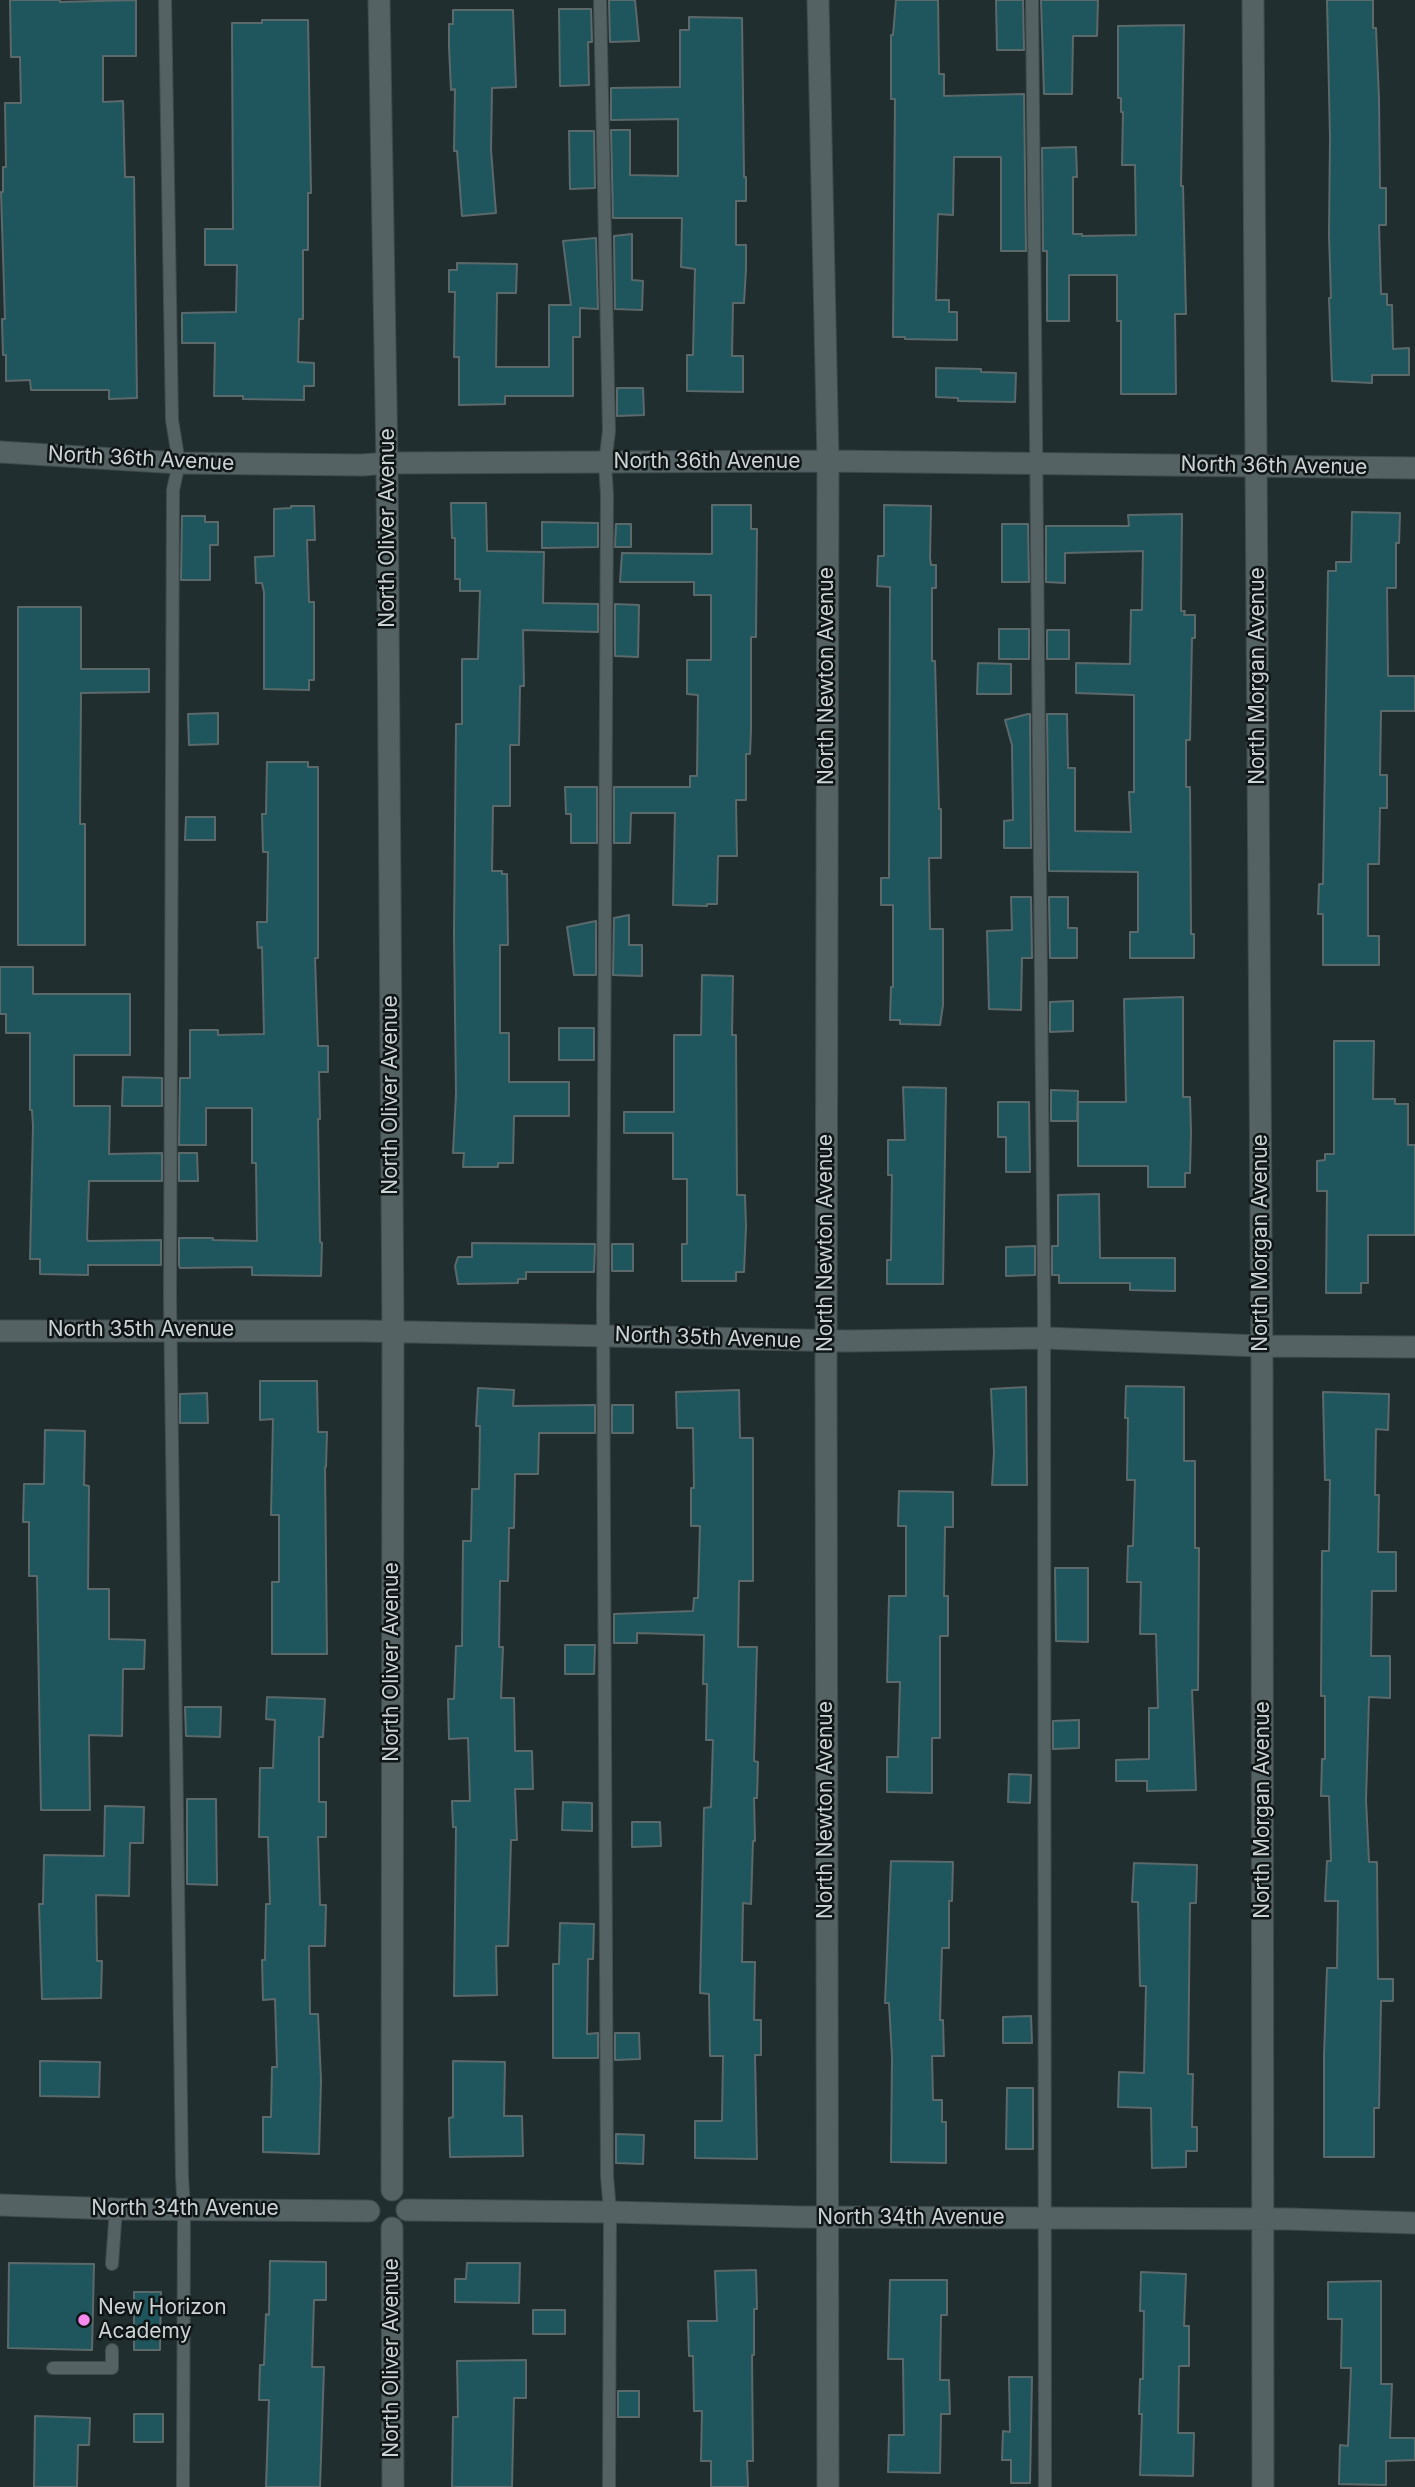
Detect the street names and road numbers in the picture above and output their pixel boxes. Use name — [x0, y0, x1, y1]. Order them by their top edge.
street label: North Oliver Avenue — [375, 428, 401, 628]
street label: North 36th Avenue — [47, 442, 235, 476]
street label: North 36th Avenue — [614, 449, 800, 475]
street label: North 36th Avenue — [1180, 452, 1368, 480]
street label: North Newton Avenue — [814, 567, 840, 785]
street label: North Morgan Avenue — [1245, 567, 1271, 785]
street label: North Oliver Avenue — [378, 995, 404, 1195]
street label: North Newton Avenue — [813, 1134, 839, 1352]
street label: North Morgan Avenue — [1248, 1134, 1274, 1352]
street label: North 35th Avenue — [48, 1317, 234, 1343]
street label: North 35th Avenue — [614, 1322, 802, 1354]
street label: North Oliver Avenue — [379, 1562, 405, 1762]
street label: North Newton Avenue — [813, 1701, 839, 1919]
street label: North Morgan Avenue — [1250, 1701, 1276, 1919]
street label: North 34th Avenue — [91, 2196, 279, 2222]
street label: North 34th Avenue — [817, 2205, 1005, 2231]
street label: North Oliver Avenue — [379, 2258, 405, 2458]

